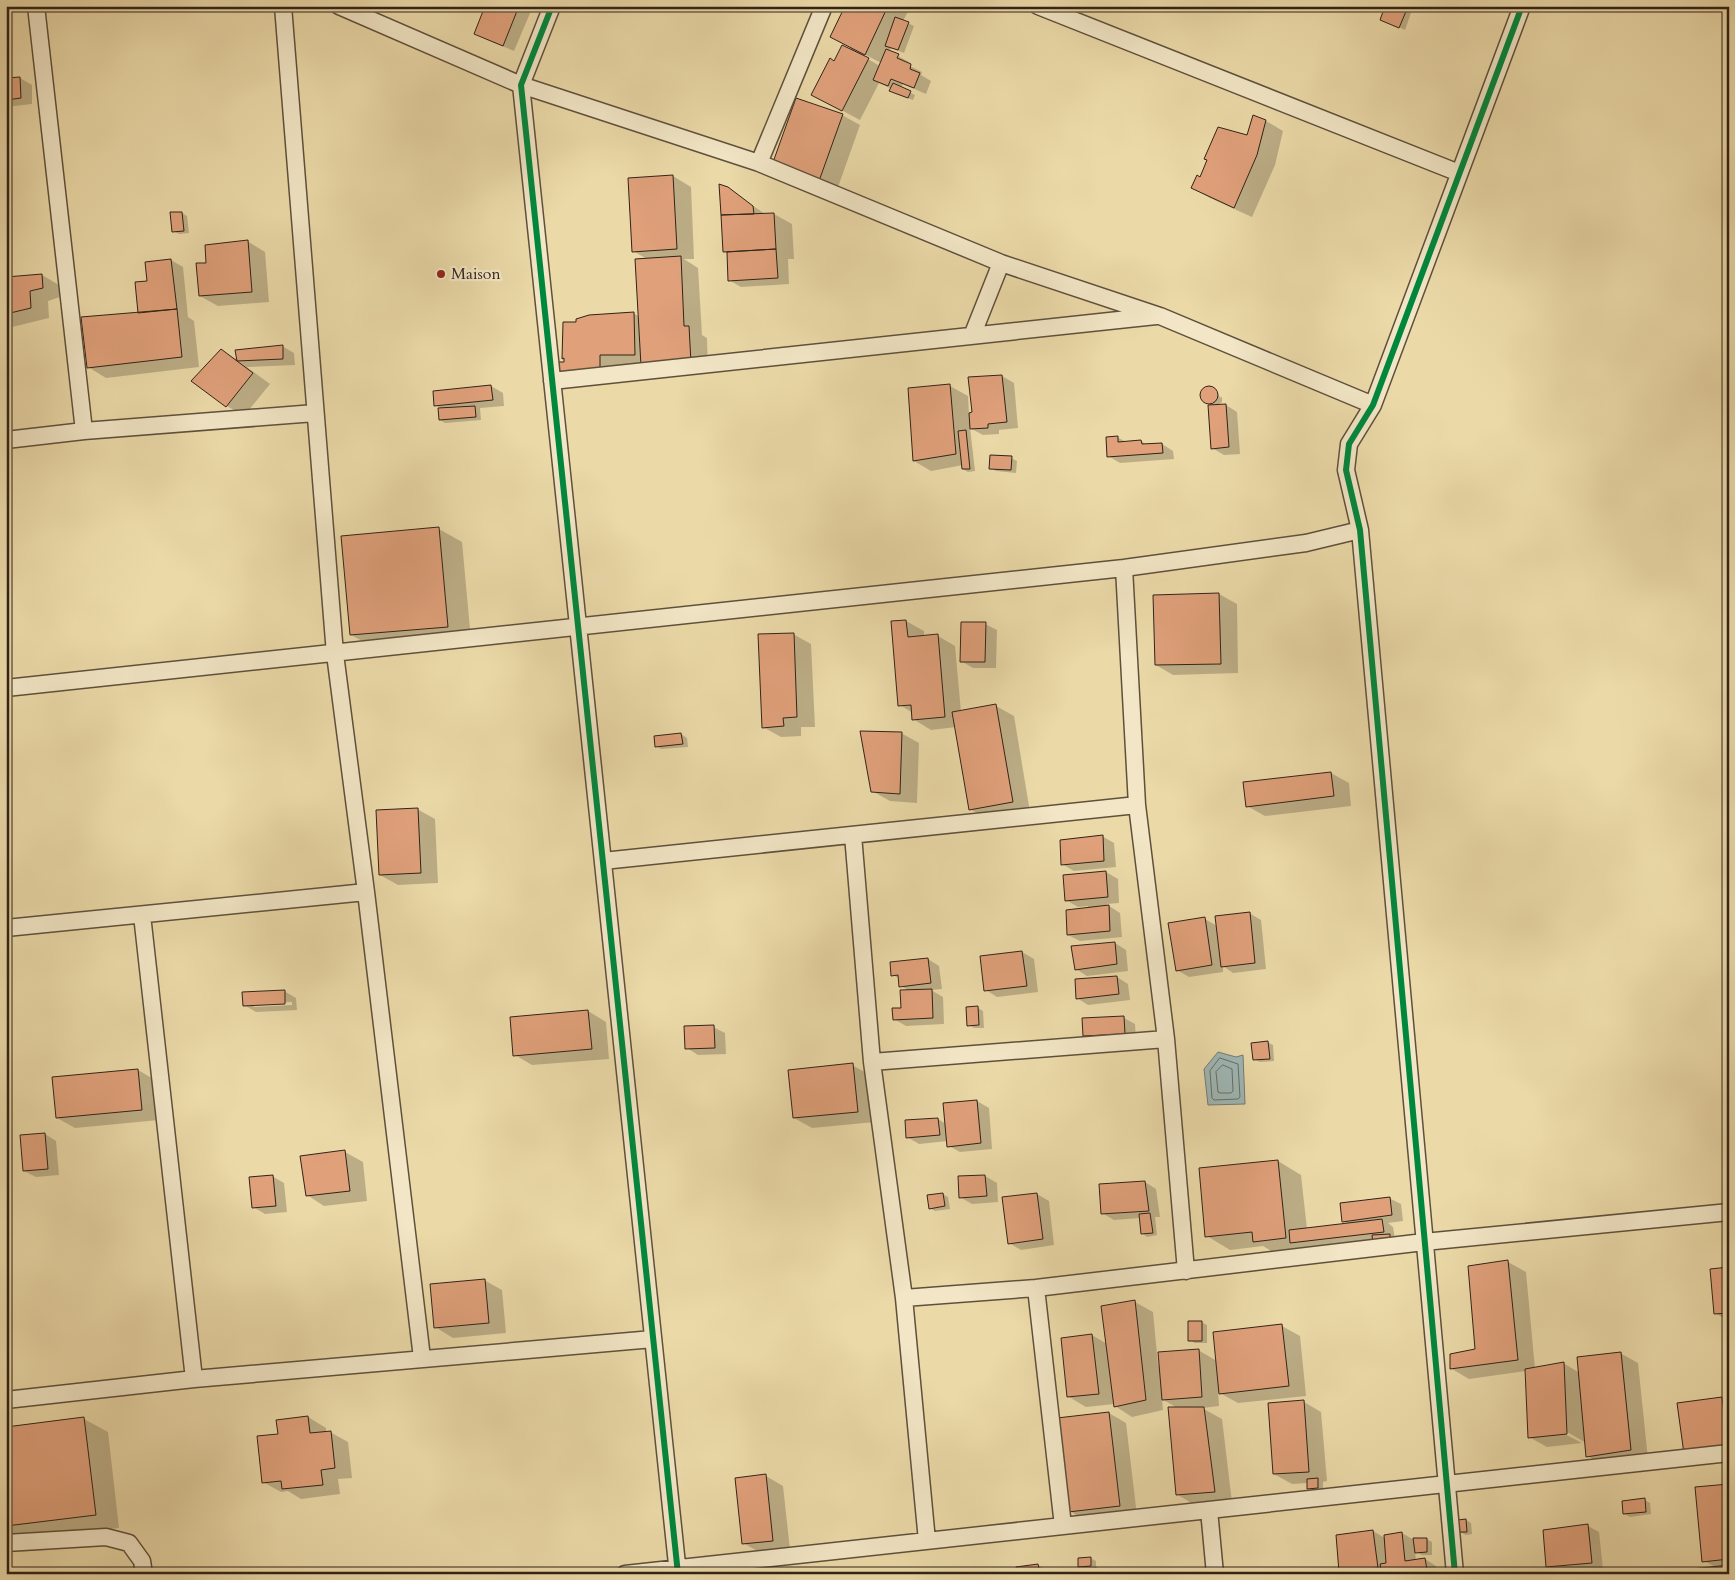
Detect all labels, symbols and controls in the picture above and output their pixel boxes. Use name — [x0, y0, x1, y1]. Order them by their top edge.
place label: Maison — [451, 263, 501, 285]
marker: Maison — [435, 268, 447, 280]

